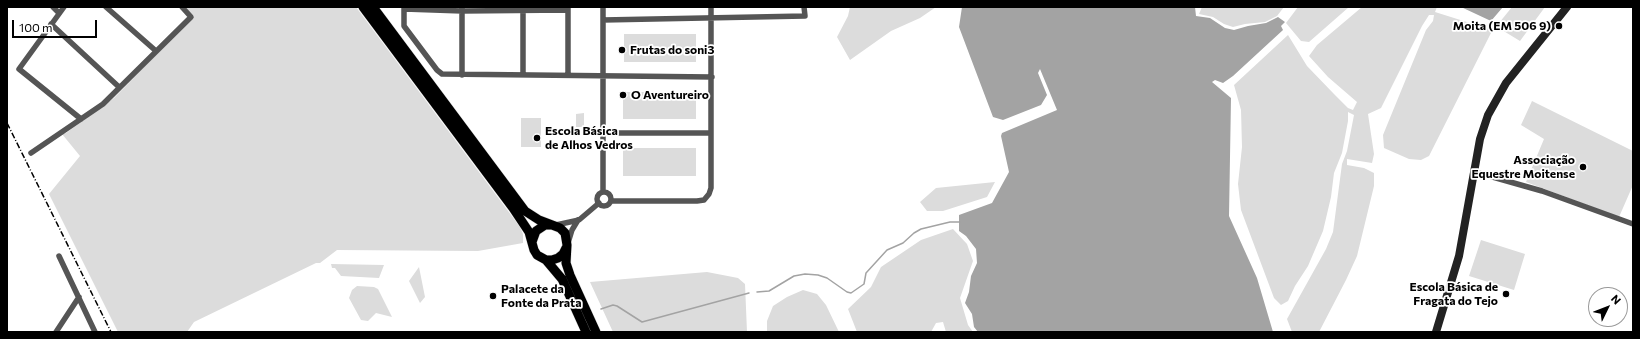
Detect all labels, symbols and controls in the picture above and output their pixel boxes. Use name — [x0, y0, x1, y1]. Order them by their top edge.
scale bar — [14, 12, 99, 38]
place label: Moita (EM 506 9) — [1453, 19, 1551, 33]
text: 100 m — [19, 20, 53, 34]
marker: Moita (EM 506 9) — [1554, 21, 1564, 31]
place label: Frutas do soni3 — [630, 43, 714, 57]
marker: Frutas do soni3 — [617, 45, 627, 55]
place label: O Aventureiro — [631, 88, 709, 102]
marker: O Aventureiro — [618, 90, 628, 100]
place label: Escola Básica de Alhos Vedros — [545, 124, 633, 152]
marker: Escola Básica de Alhos Vedros — [532, 133, 542, 143]
place label: Associação Equestre Moitense — [1471, 153, 1575, 181]
marker: Associação Equestre Moitense — [1578, 162, 1588, 172]
place label: Escola Básica de Fragata do Tejo — [1410, 280, 1498, 308]
place label: Palacete da Fonte da Prata — [501, 282, 582, 310]
north arrow — [1588, 287, 1628, 327]
marker: Escola Básica de Fragata do Tejo — [1501, 289, 1511, 299]
marker: Palacete da Fonte da Prata — [488, 291, 498, 301]
text: N — [1609, 292, 1624, 307]

